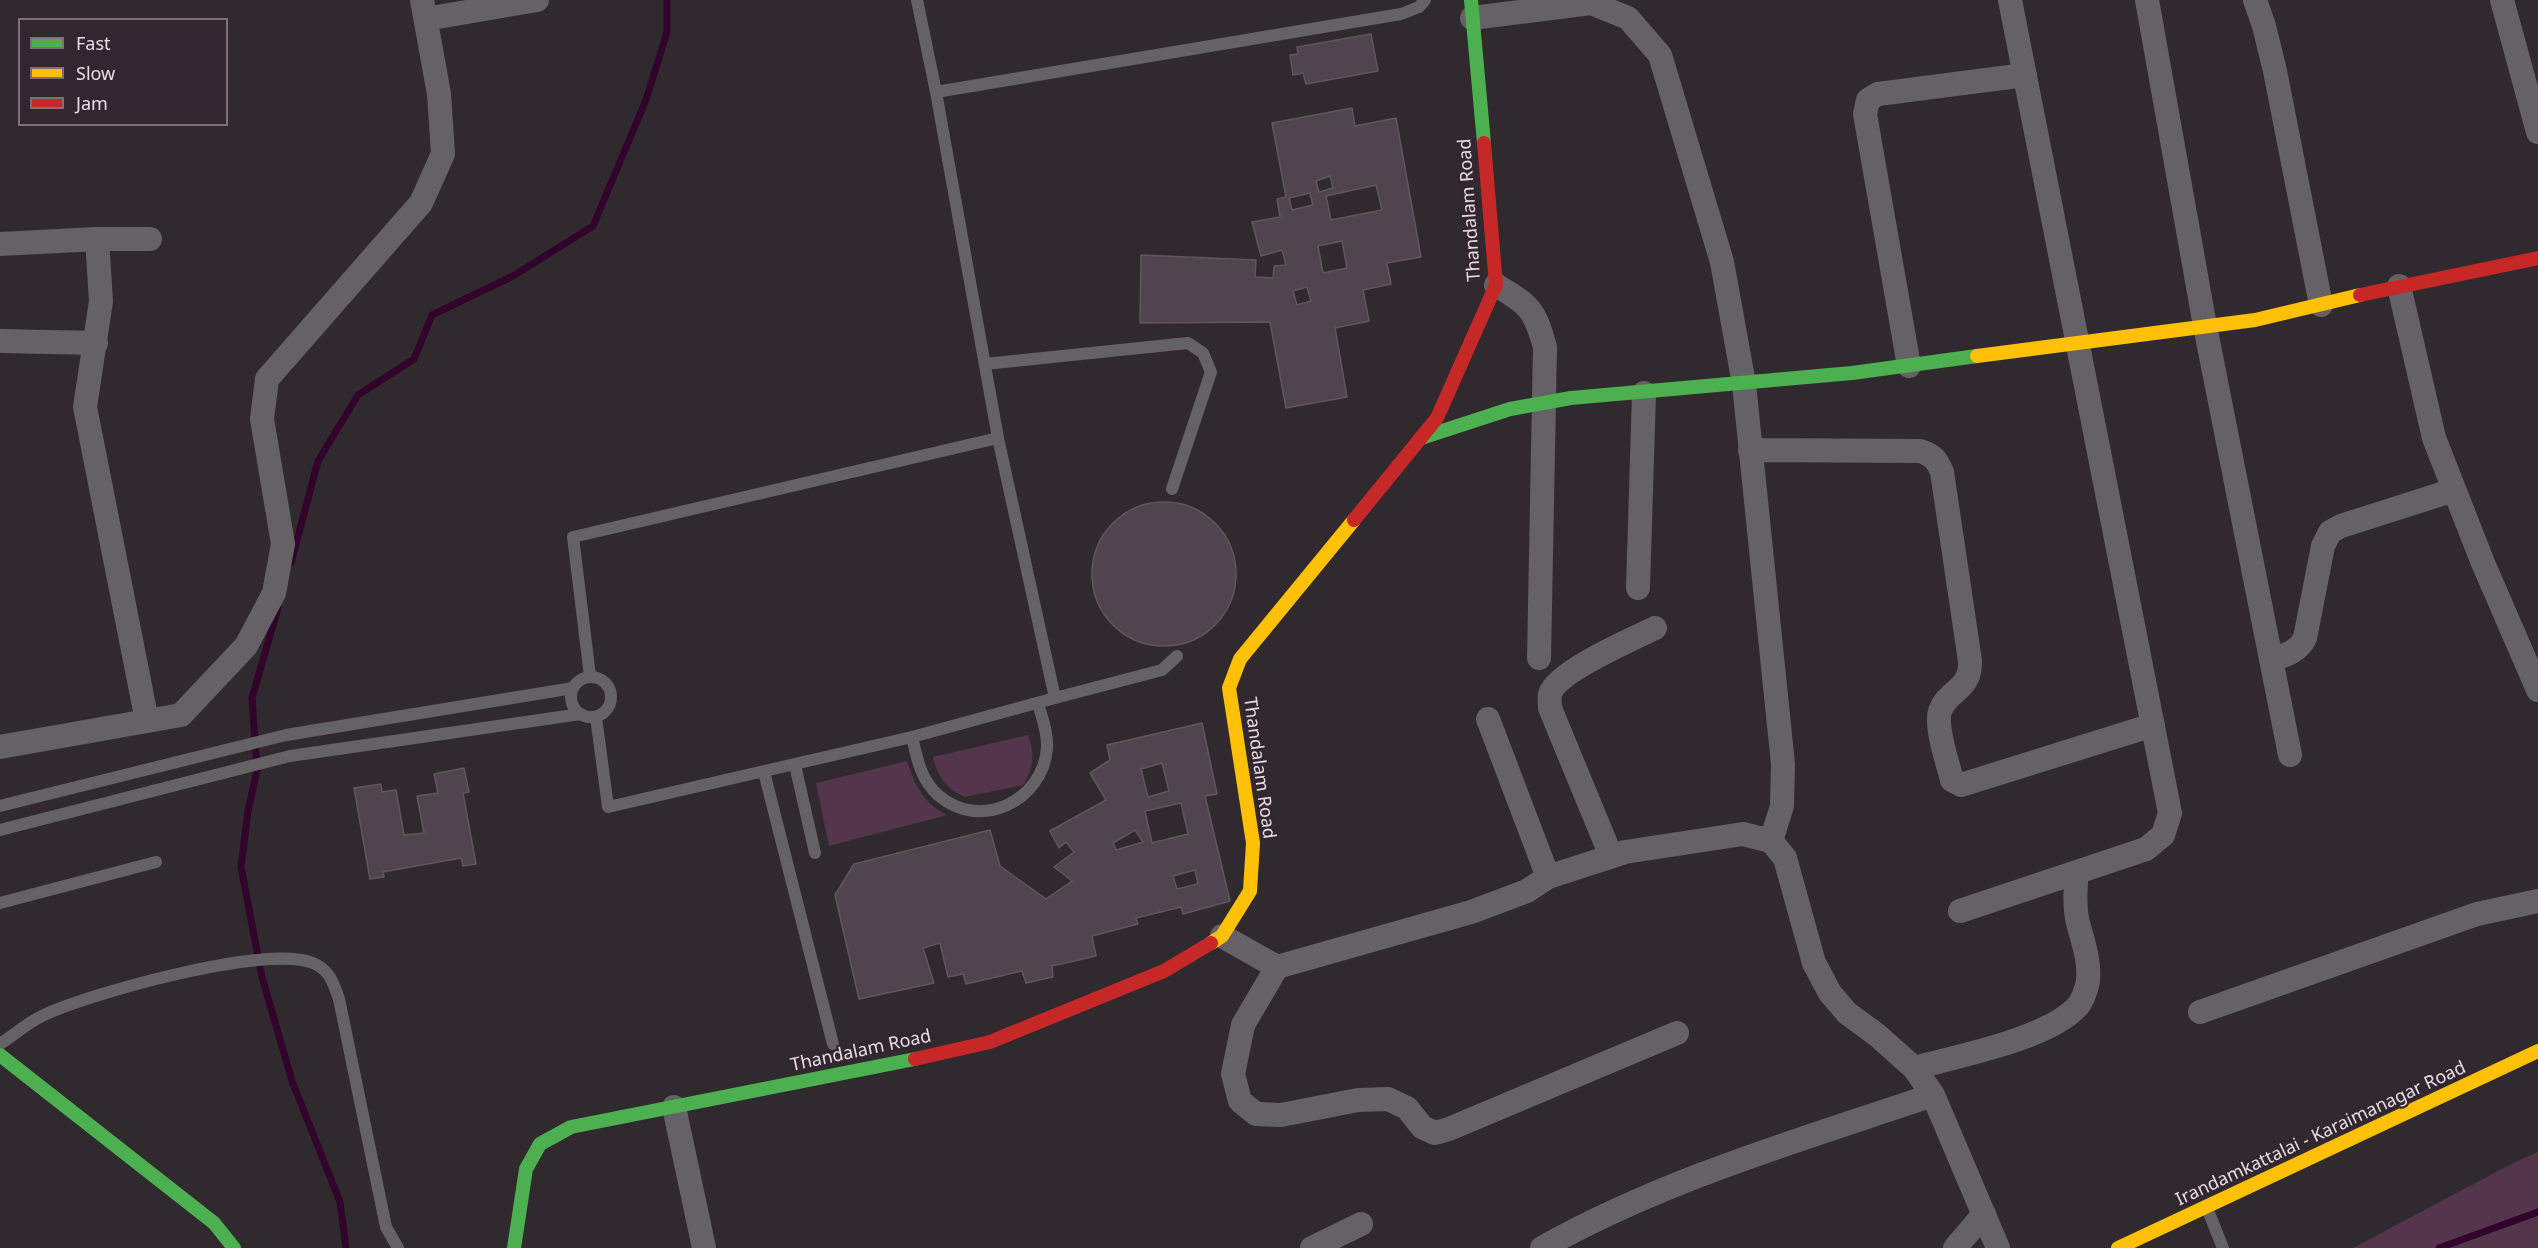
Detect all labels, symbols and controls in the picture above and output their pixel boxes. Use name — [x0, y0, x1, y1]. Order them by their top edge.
legend — [18, 18, 228, 126]
text: Fast — [76, 31, 111, 55]
text: Slow — [76, 61, 115, 85]
text: Jam — [76, 91, 108, 115]
street label: Thandalam Road — [1454, 138, 1486, 282]
street label: Thandalam Road — [1238, 696, 1280, 840]
street label: Thandalam Road — [789, 1026, 933, 1076]
street label: Irandamkattalai - Karaimanagar Road — [2173, 1057, 2469, 1211]

